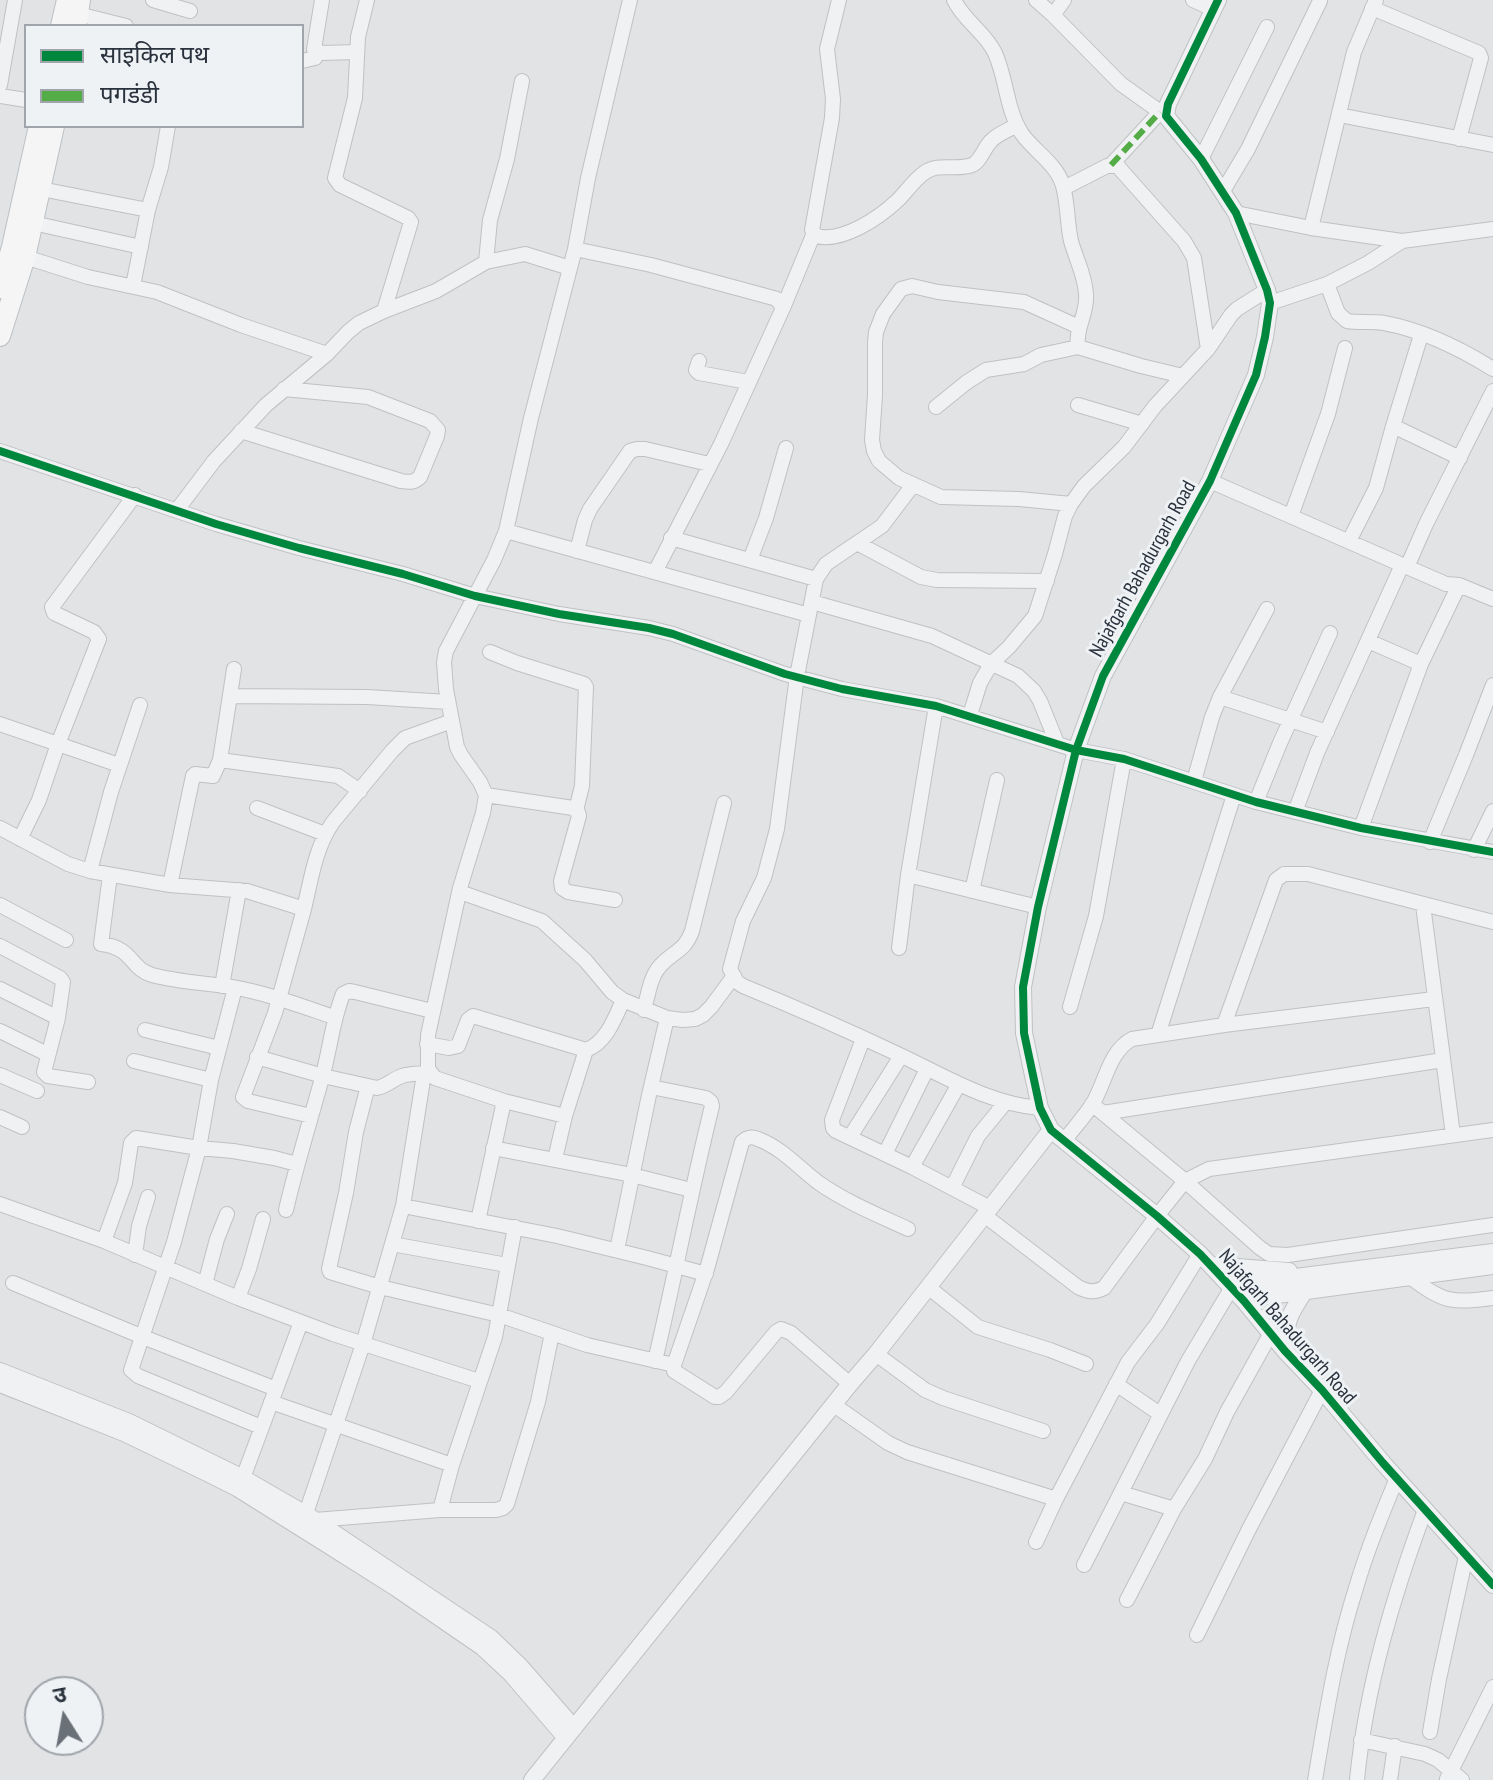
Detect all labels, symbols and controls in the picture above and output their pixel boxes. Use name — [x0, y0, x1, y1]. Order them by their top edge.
legend — [24, 24, 304, 128]
text: साइकिल पथ — [100, 39, 209, 70]
text: पगडंडी — [100, 79, 159, 110]
street label: Najafgarh Bahadurgarh Road — [1085, 477, 1201, 661]
street label: Najafgarh Bahadurgarh Road — [1213, 1245, 1361, 1409]
north arrow — [24, 1676, 104, 1756]
text: उ — [51, 1679, 69, 1709]

